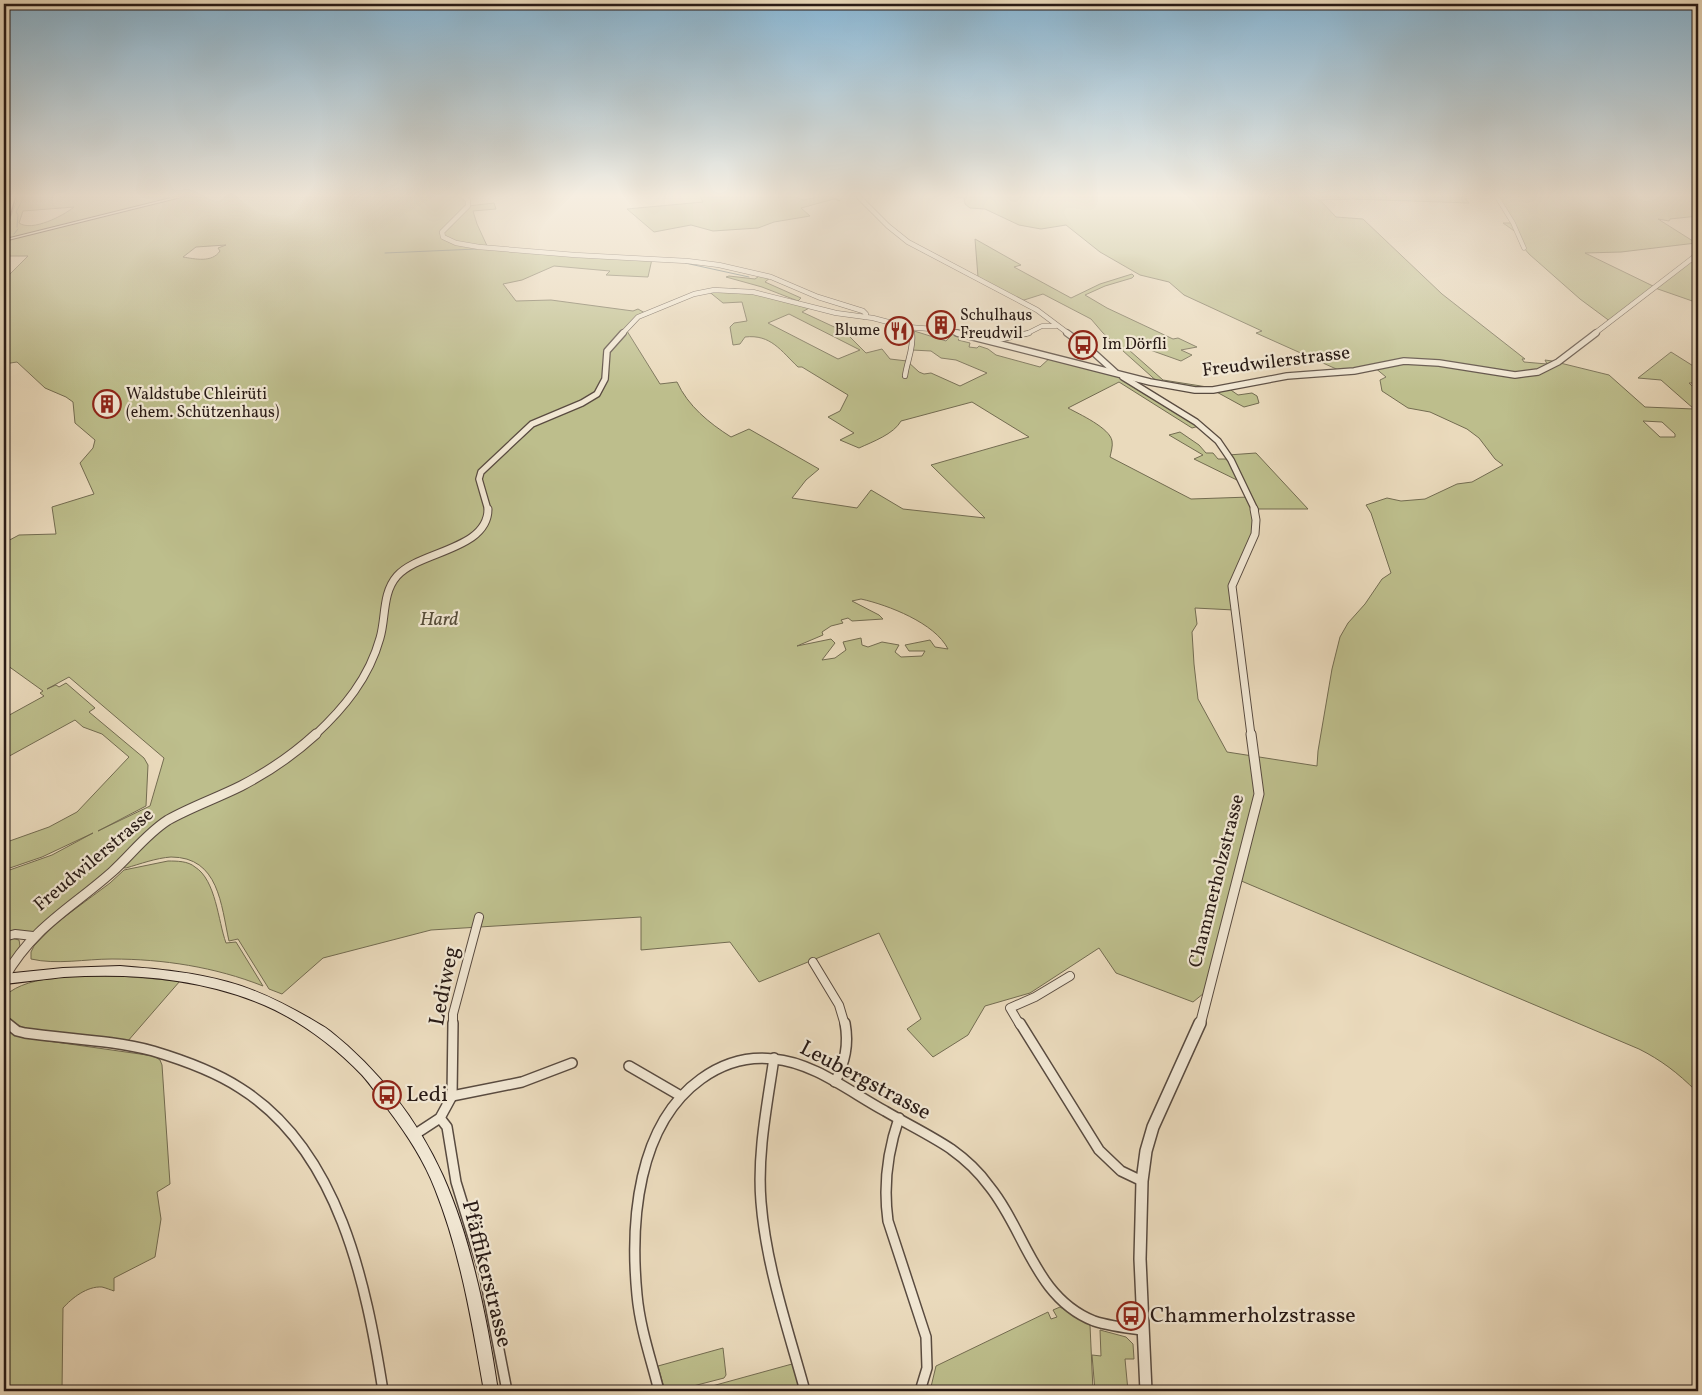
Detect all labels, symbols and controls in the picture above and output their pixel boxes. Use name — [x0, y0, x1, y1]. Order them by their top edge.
place label: Schulhaus Freudwil — [960, 305, 1032, 345]
building icon: Schulhaus Freudwil — [926, 310, 956, 340]
restaurant icon: Blume — [884, 316, 914, 346]
place label: Blume — [834, 320, 880, 342]
bus stop icon: Im Dörfli — [1068, 330, 1098, 360]
place label: Im Dörfli — [1102, 334, 1167, 356]
street label: Freudwilerstrasse — [1200, 340, 1352, 384]
place label: Waldstube Chleirüti (ehem. Schützenhaus) — [126, 384, 280, 424]
building icon: Waldstube Chleirüti (ehem. Schützenhaus) — [92, 389, 122, 419]
park label: Hard — [420, 607, 458, 633]
street label: Chammerholzstrasse — [1183, 792, 1251, 970]
street label: Freudwilerstrasse — [29, 802, 159, 918]
street label: Lediweg — [422, 944, 468, 1028]
street label: Leubergstrasse — [794, 1033, 936, 1129]
bus stop icon: Ledi — [372, 1080, 402, 1110]
place label: Ledi — [406, 1080, 448, 1111]
street label: Pfäffikerstrasse — [453, 1197, 519, 1351]
bus stop icon: Chammerholzstrasse — [1116, 1301, 1146, 1331]
place label: Chammerholzstrasse — [1150, 1301, 1356, 1332]

